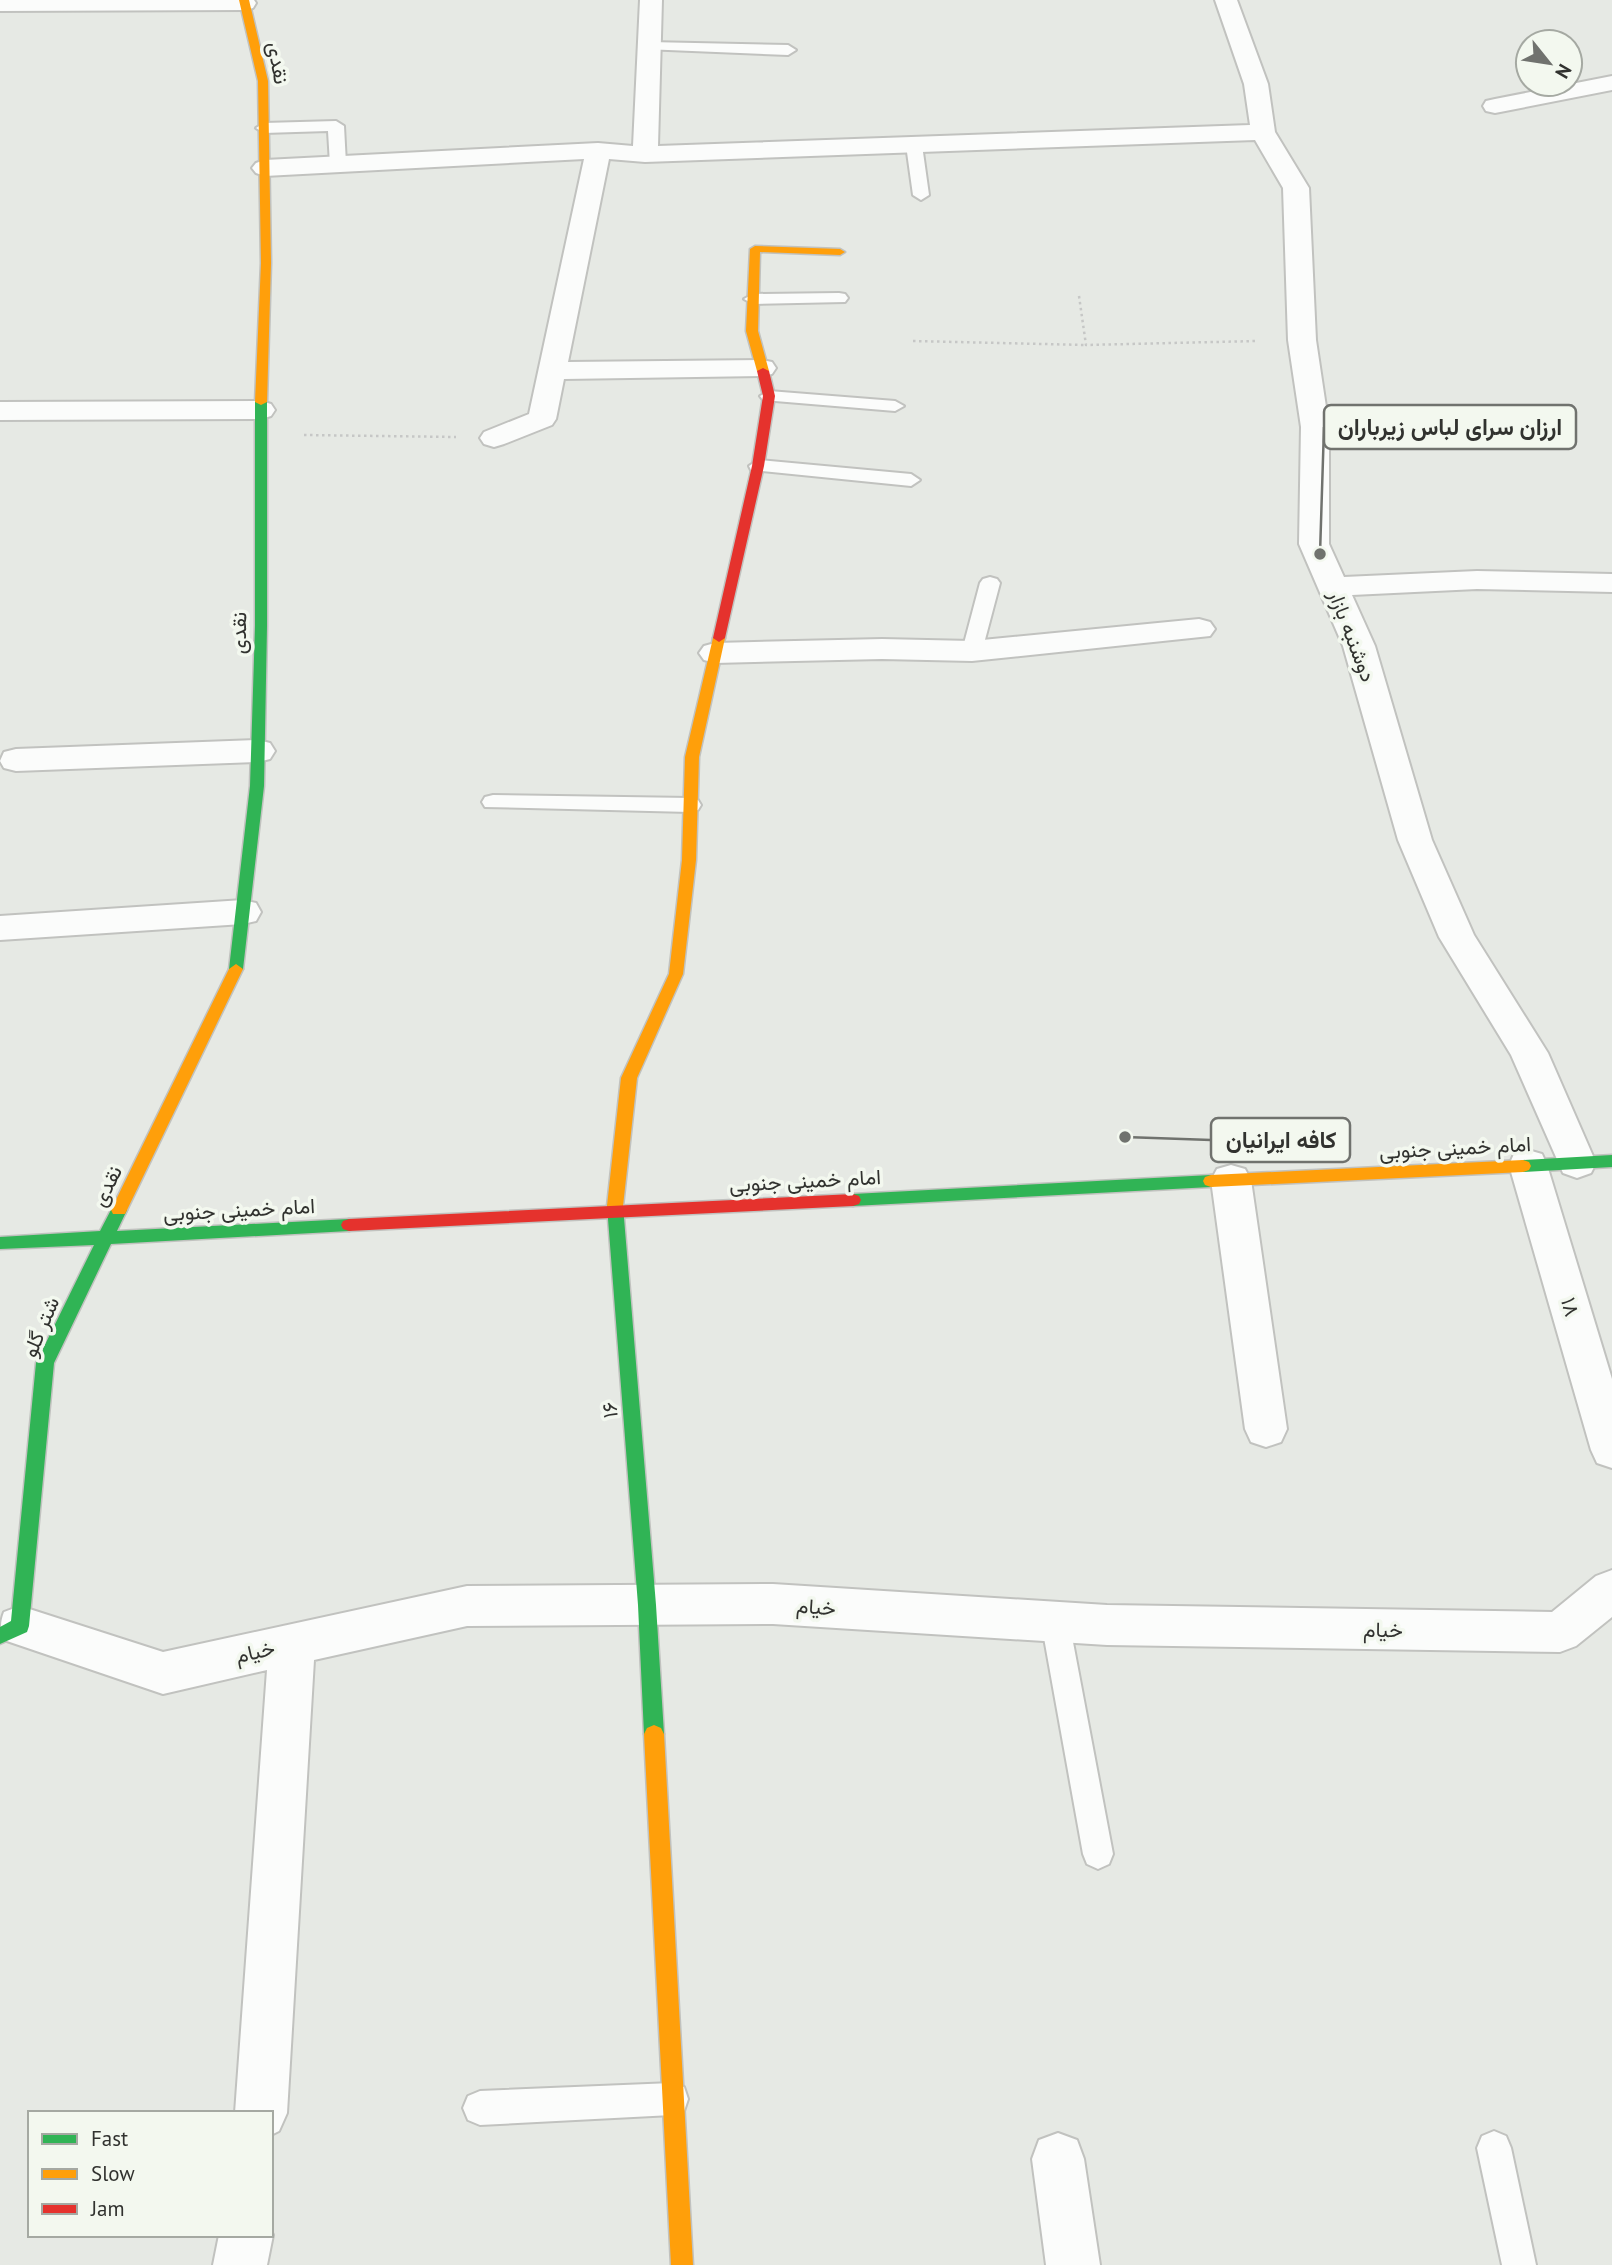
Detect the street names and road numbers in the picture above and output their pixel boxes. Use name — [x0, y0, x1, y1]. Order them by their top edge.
street label: نقدی — [262, 40, 295, 86]
street label: دوشنبه بازار — [1322, 585, 1382, 686]
street label: نقدی — [225, 612, 252, 654]
street label: امام خمینی جنوبی — [1378, 1130, 1532, 1166]
street label: نقدی — [85, 1161, 128, 1211]
street label: امام خمینی جنوبی — [728, 1163, 882, 1199]
street label: امام خمینی جنوبی — [162, 1192, 316, 1228]
street label: شتر گلو — [16, 1292, 65, 1361]
street label: ۱۸ — [1555, 1294, 1586, 1319]
street label: ۱۶ — [595, 1401, 624, 1419]
street label: خیام — [795, 1592, 837, 1622]
street label: خیام — [1363, 1616, 1403, 1644]
street label: خیام — [233, 1634, 277, 1670]

